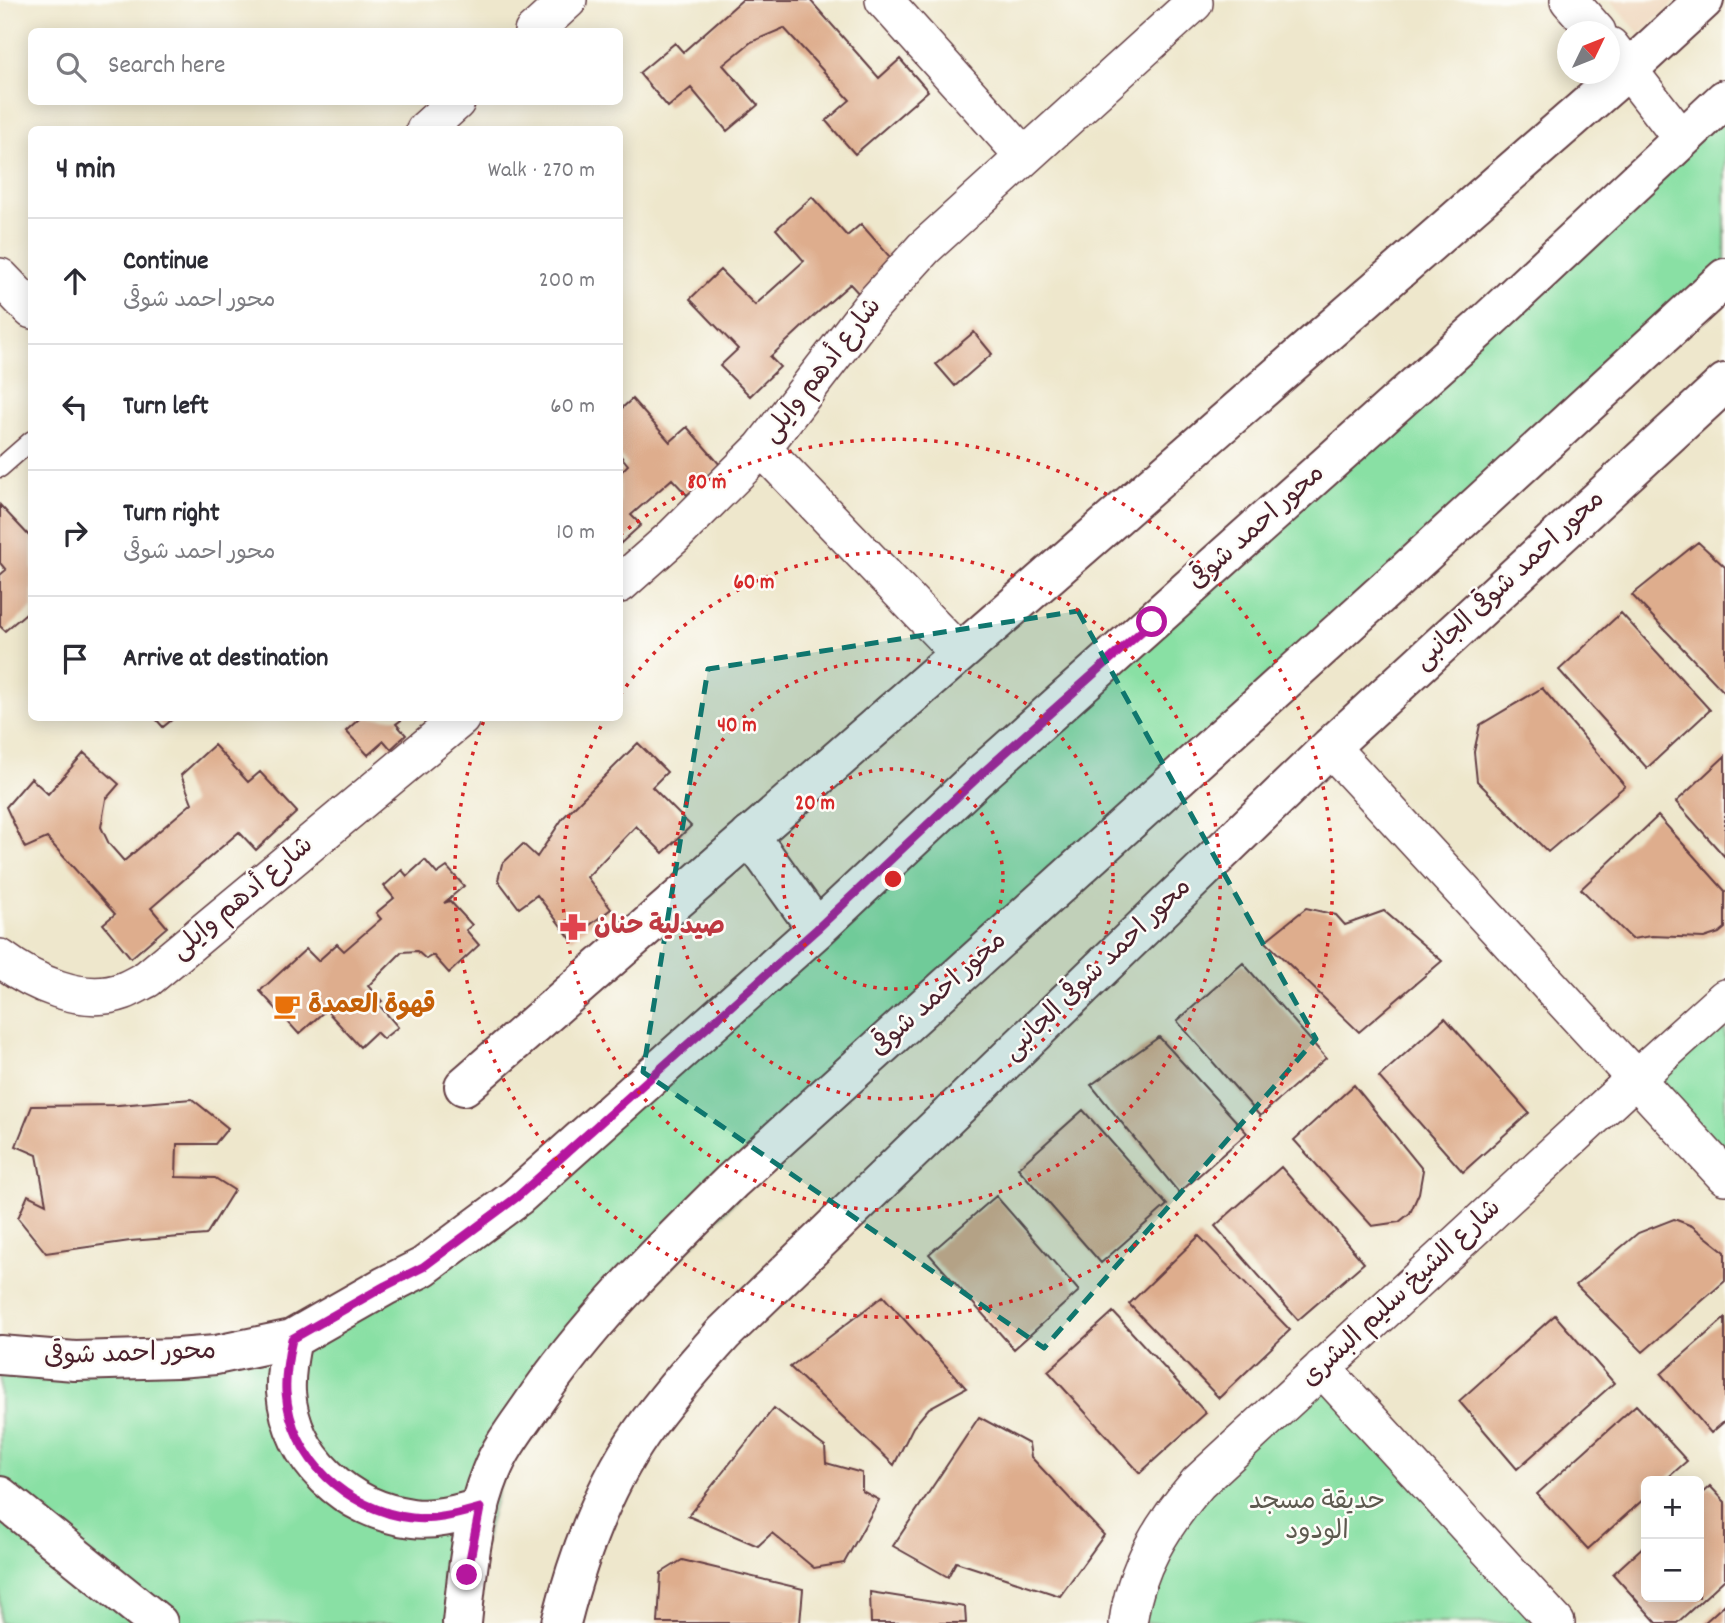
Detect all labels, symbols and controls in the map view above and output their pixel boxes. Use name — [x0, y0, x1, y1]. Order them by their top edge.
north arrow — [1557, 21, 1620, 84]
search box — [28, 28, 623, 105]
icon: search — [52, 48, 90, 86]
text: Search here — [108, 48, 226, 85]
text: 4 min — [56, 150, 115, 193]
text: Walk · 270 m — [488, 155, 595, 188]
text: Continue — [123, 244, 208, 281]
icon: ahead — [56, 262, 94, 300]
text: 200 m — [539, 265, 595, 298]
text: محور احمد شوقى — [123, 285, 276, 318]
street label: شارع أدهم وايلى — [754, 290, 892, 452]
icon: left — [56, 388, 94, 426]
text: Turn left — [123, 389, 209, 426]
text: 60 m — [550, 391, 595, 424]
street label: محور احمد شوقى — [1180, 456, 1333, 599]
text: 80 m — [687, 469, 727, 499]
street label: محور احمد شوقى الجانبى — [1405, 482, 1614, 680]
text: Turn right — [123, 496, 220, 533]
icon: right — [56, 514, 94, 552]
text: 10 m — [556, 517, 595, 550]
text: محور احمد شوقى — [123, 537, 276, 570]
text: 60 m — [734, 569, 774, 599]
route start — [1136, 606, 1167, 637]
icon: arrive — [56, 640, 94, 678]
text: Arrive at destination — [123, 641, 328, 678]
text: 40 m — [717, 712, 757, 742]
text: 20 m — [795, 790, 835, 820]
street label: شارع أدهم وايلى — [164, 828, 322, 970]
centre of rings — [881, 867, 905, 891]
street label: محور احمد شوقى الجانبى — [995, 869, 1201, 1070]
place label: صيدلية حنان — [594, 909, 725, 946]
pharmacy icon: صيدلية حنان — [558, 912, 588, 942]
street label: محور احمد شوقى — [862, 923, 1015, 1066]
place label: قهوة العمدة — [308, 988, 436, 1025]
cafe icon: قهوة العمدة — [272, 991, 302, 1021]
street label: شارع الشيخ سليم البشرى — [1294, 1191, 1510, 1397]
street label: محور احمد شوقى — [43, 1333, 217, 1376]
map controls — [1641, 1476, 1704, 1602]
button: + — [1641, 1476, 1704, 1539]
park label: حديقة مسجد الودود — [1249, 1484, 1385, 1551]
button: − — [1641, 1539, 1704, 1602]
route end — [451, 1559, 482, 1590]

